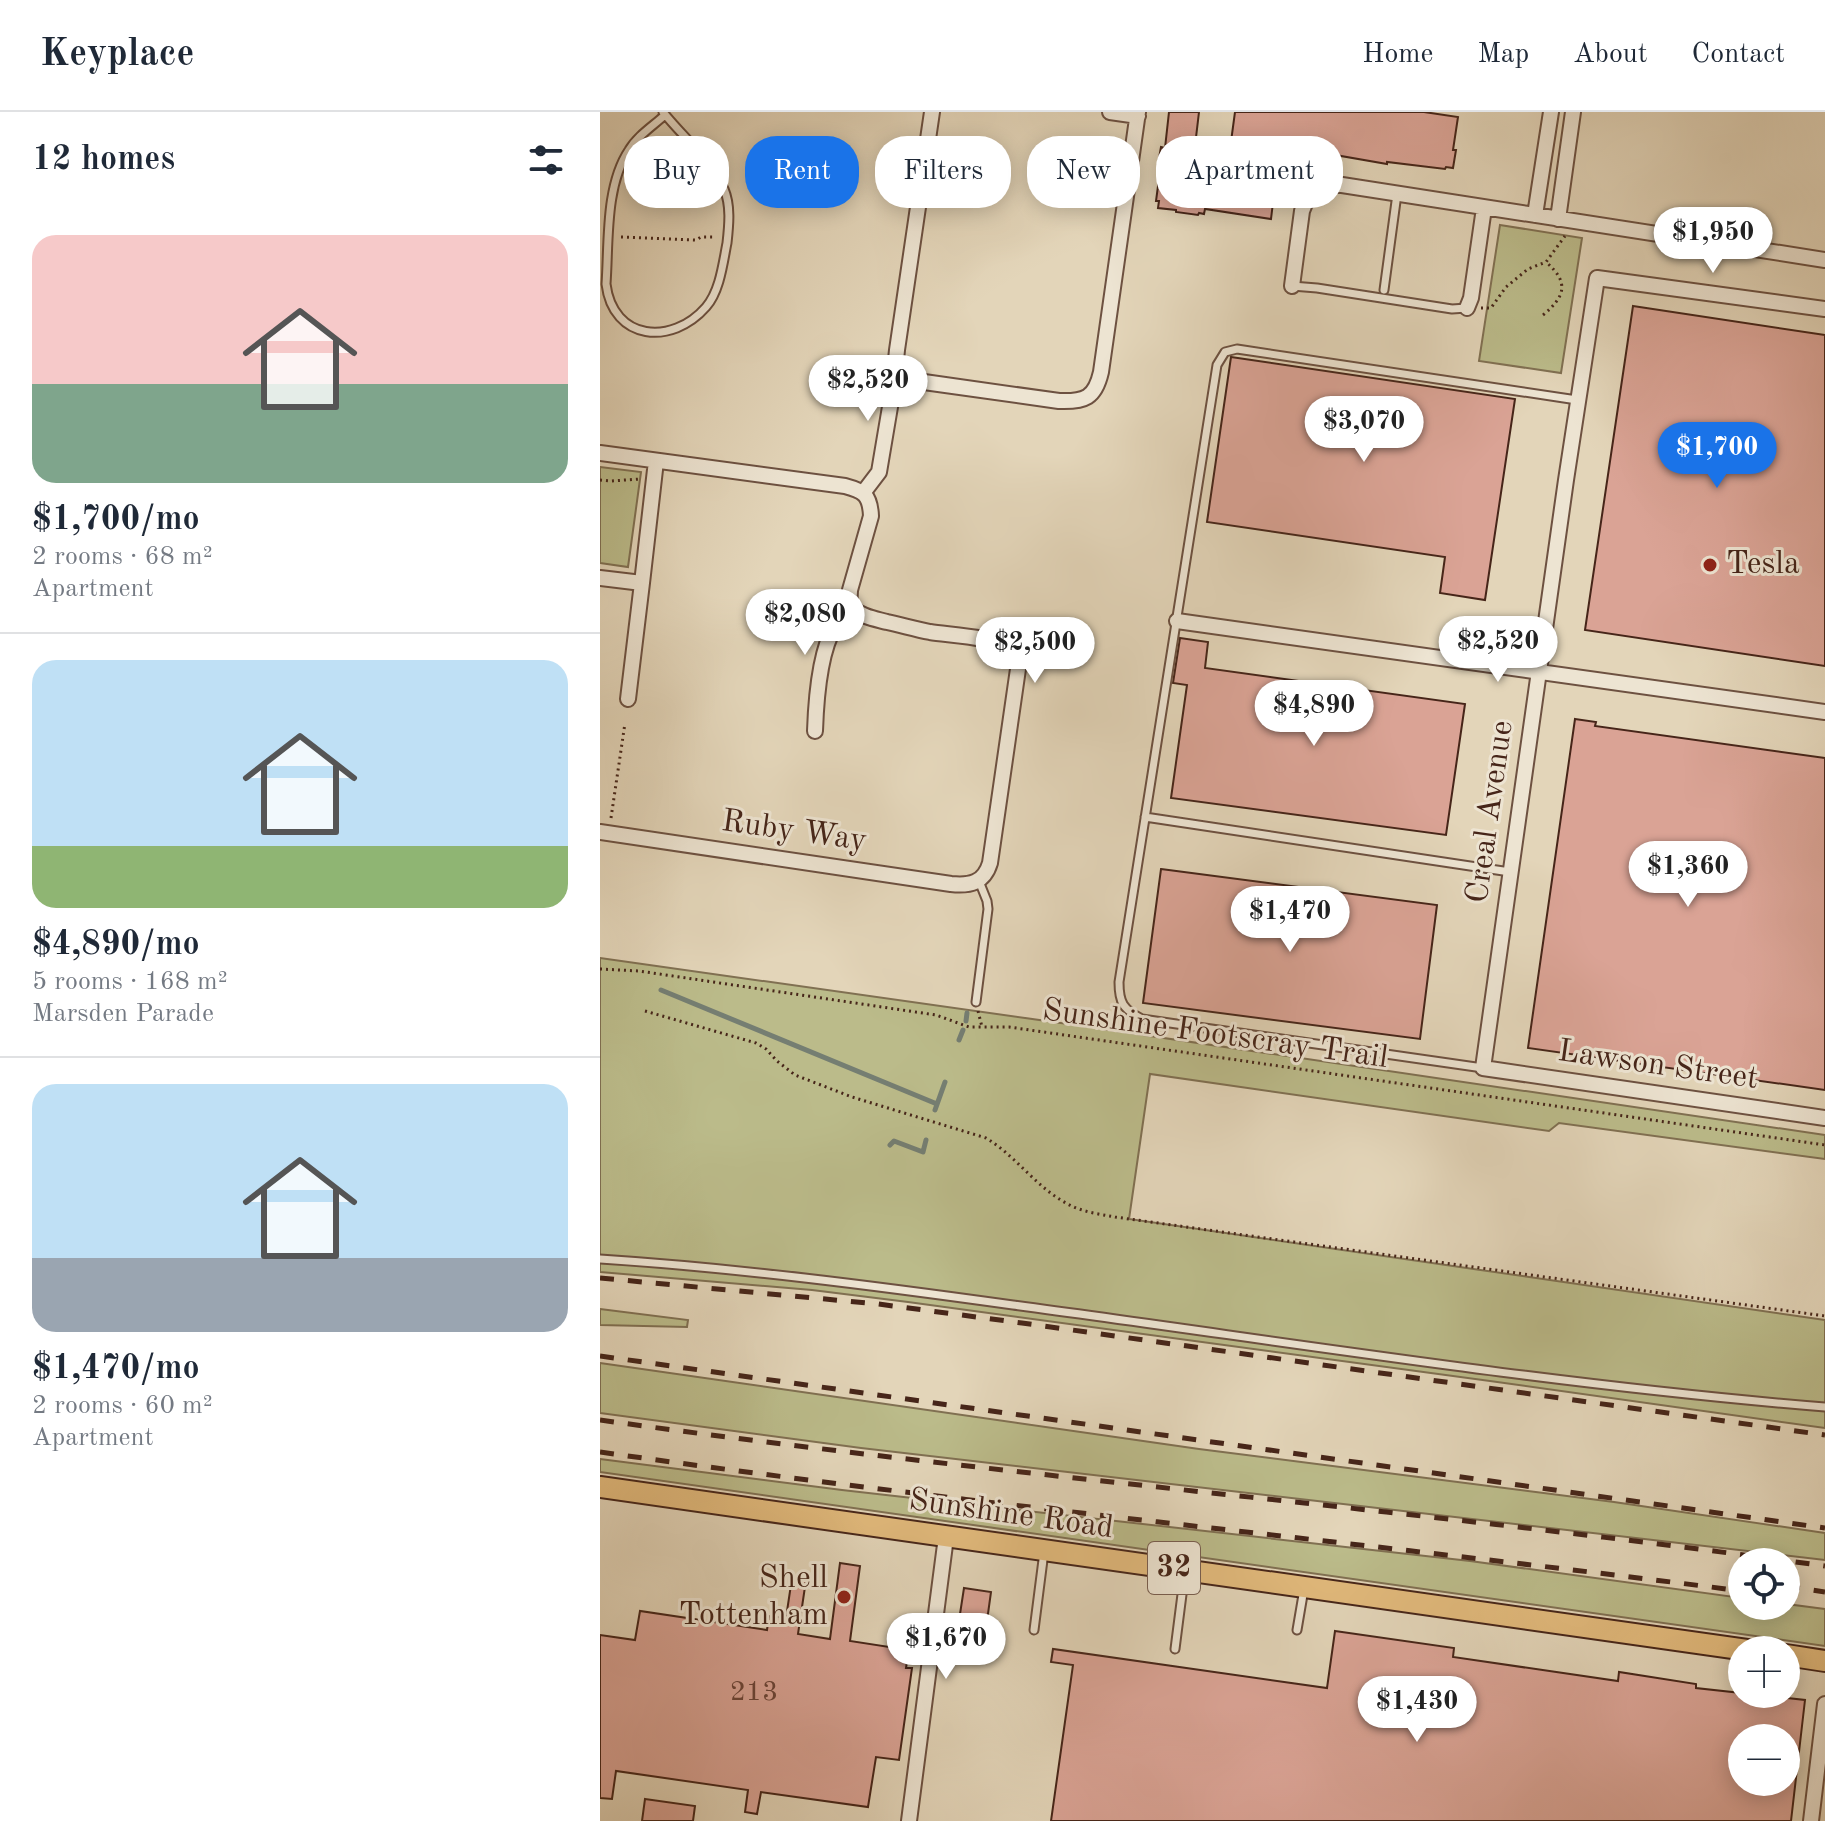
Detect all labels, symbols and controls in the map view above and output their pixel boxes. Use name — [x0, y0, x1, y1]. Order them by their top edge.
text: Keyplace — [40, 36, 195, 74]
text: Home — [1362, 41, 1433, 69]
text: Map — [1477, 41, 1529, 69]
text: About — [1573, 41, 1648, 69]
text: Contact — [1692, 41, 1785, 69]
chip: Buy — [624, 136, 729, 208]
chip: Rent — [745, 136, 859, 208]
chip: Filters — [875, 136, 1011, 208]
chip: New — [1027, 136, 1140, 208]
chip: Apartment — [1156, 136, 1343, 208]
icon: filters — [524, 138, 568, 182]
text: 12 homes — [32, 143, 175, 177]
pin: $1,950 — [1648, 207, 1778, 275]
text: $1,950 — [1672, 220, 1754, 246]
icon: home — [228, 287, 372, 431]
pin: $2,520 — [803, 355, 933, 423]
text: $2,520 — [827, 368, 909, 394]
pin: $3,070 — [1299, 396, 1429, 464]
text: $3,070 — [1323, 409, 1405, 435]
pin: $1,700 — [1652, 422, 1782, 490]
text: $1,700 — [1676, 435, 1758, 461]
text: $1,700/mo — [32, 503, 200, 537]
text: 2 rooms · 68 m² — [32, 544, 213, 570]
place label: Tesla — [1726, 549, 1800, 581]
marker: Tesla — [1701, 556, 1719, 574]
text: Apartment — [32, 576, 154, 602]
pin: $2,080 — [740, 589, 870, 657]
text: $2,080 — [764, 602, 846, 628]
pin: $2,520 — [1433, 616, 1563, 684]
pin: $2,500 — [970, 617, 1100, 685]
text: $2,520 — [1457, 629, 1539, 655]
text: $2,500 — [994, 630, 1076, 656]
pin: $4,890 — [1249, 680, 1379, 748]
text: $4,890 — [1273, 693, 1355, 719]
icon: home — [228, 712, 372, 856]
street label: Creal Avenue — [1462, 719, 1520, 905]
street label: Ruby Way — [719, 806, 869, 858]
pin: $1,360 — [1623, 841, 1753, 909]
text: $1,360 — [1647, 854, 1729, 880]
pin: $1,470 — [1225, 886, 1355, 954]
text: $1,470 — [1249, 899, 1331, 925]
text: $4,890/mo — [32, 928, 200, 962]
text: 5 rooms · 168 m² — [32, 969, 228, 995]
street label: Sunshine Footscray Trail — [1040, 995, 1390, 1075]
text: Marsden Parade — [32, 1001, 214, 1027]
street label: Lawson Street — [1556, 1036, 1760, 1096]
icon: home — [228, 1136, 372, 1280]
text: $1,470/mo — [32, 1352, 200, 1386]
text: 2 rooms · 60 m² — [32, 1393, 213, 1419]
text: Apartment — [32, 1425, 154, 1451]
street label: Sunshine Road — [907, 1485, 1115, 1545]
road number: 32 — [1148, 1542, 1200, 1594]
map controls — [1728, 1548, 1800, 1796]
button: locate — [1728, 1548, 1800, 1620]
place label: Shell Tottenham — [678, 1563, 828, 1632]
marker: Shell Tottenham — [835, 1588, 853, 1606]
pin: $1,670 — [881, 1613, 1011, 1681]
text: $1,670 — [905, 1626, 987, 1652]
button: + — [1728, 1636, 1800, 1708]
pin: $1,430 — [1352, 1676, 1482, 1744]
house number: 213 — [730, 1679, 778, 1707]
text: $1,430 — [1376, 1689, 1458, 1715]
button: − — [1728, 1724, 1800, 1796]

